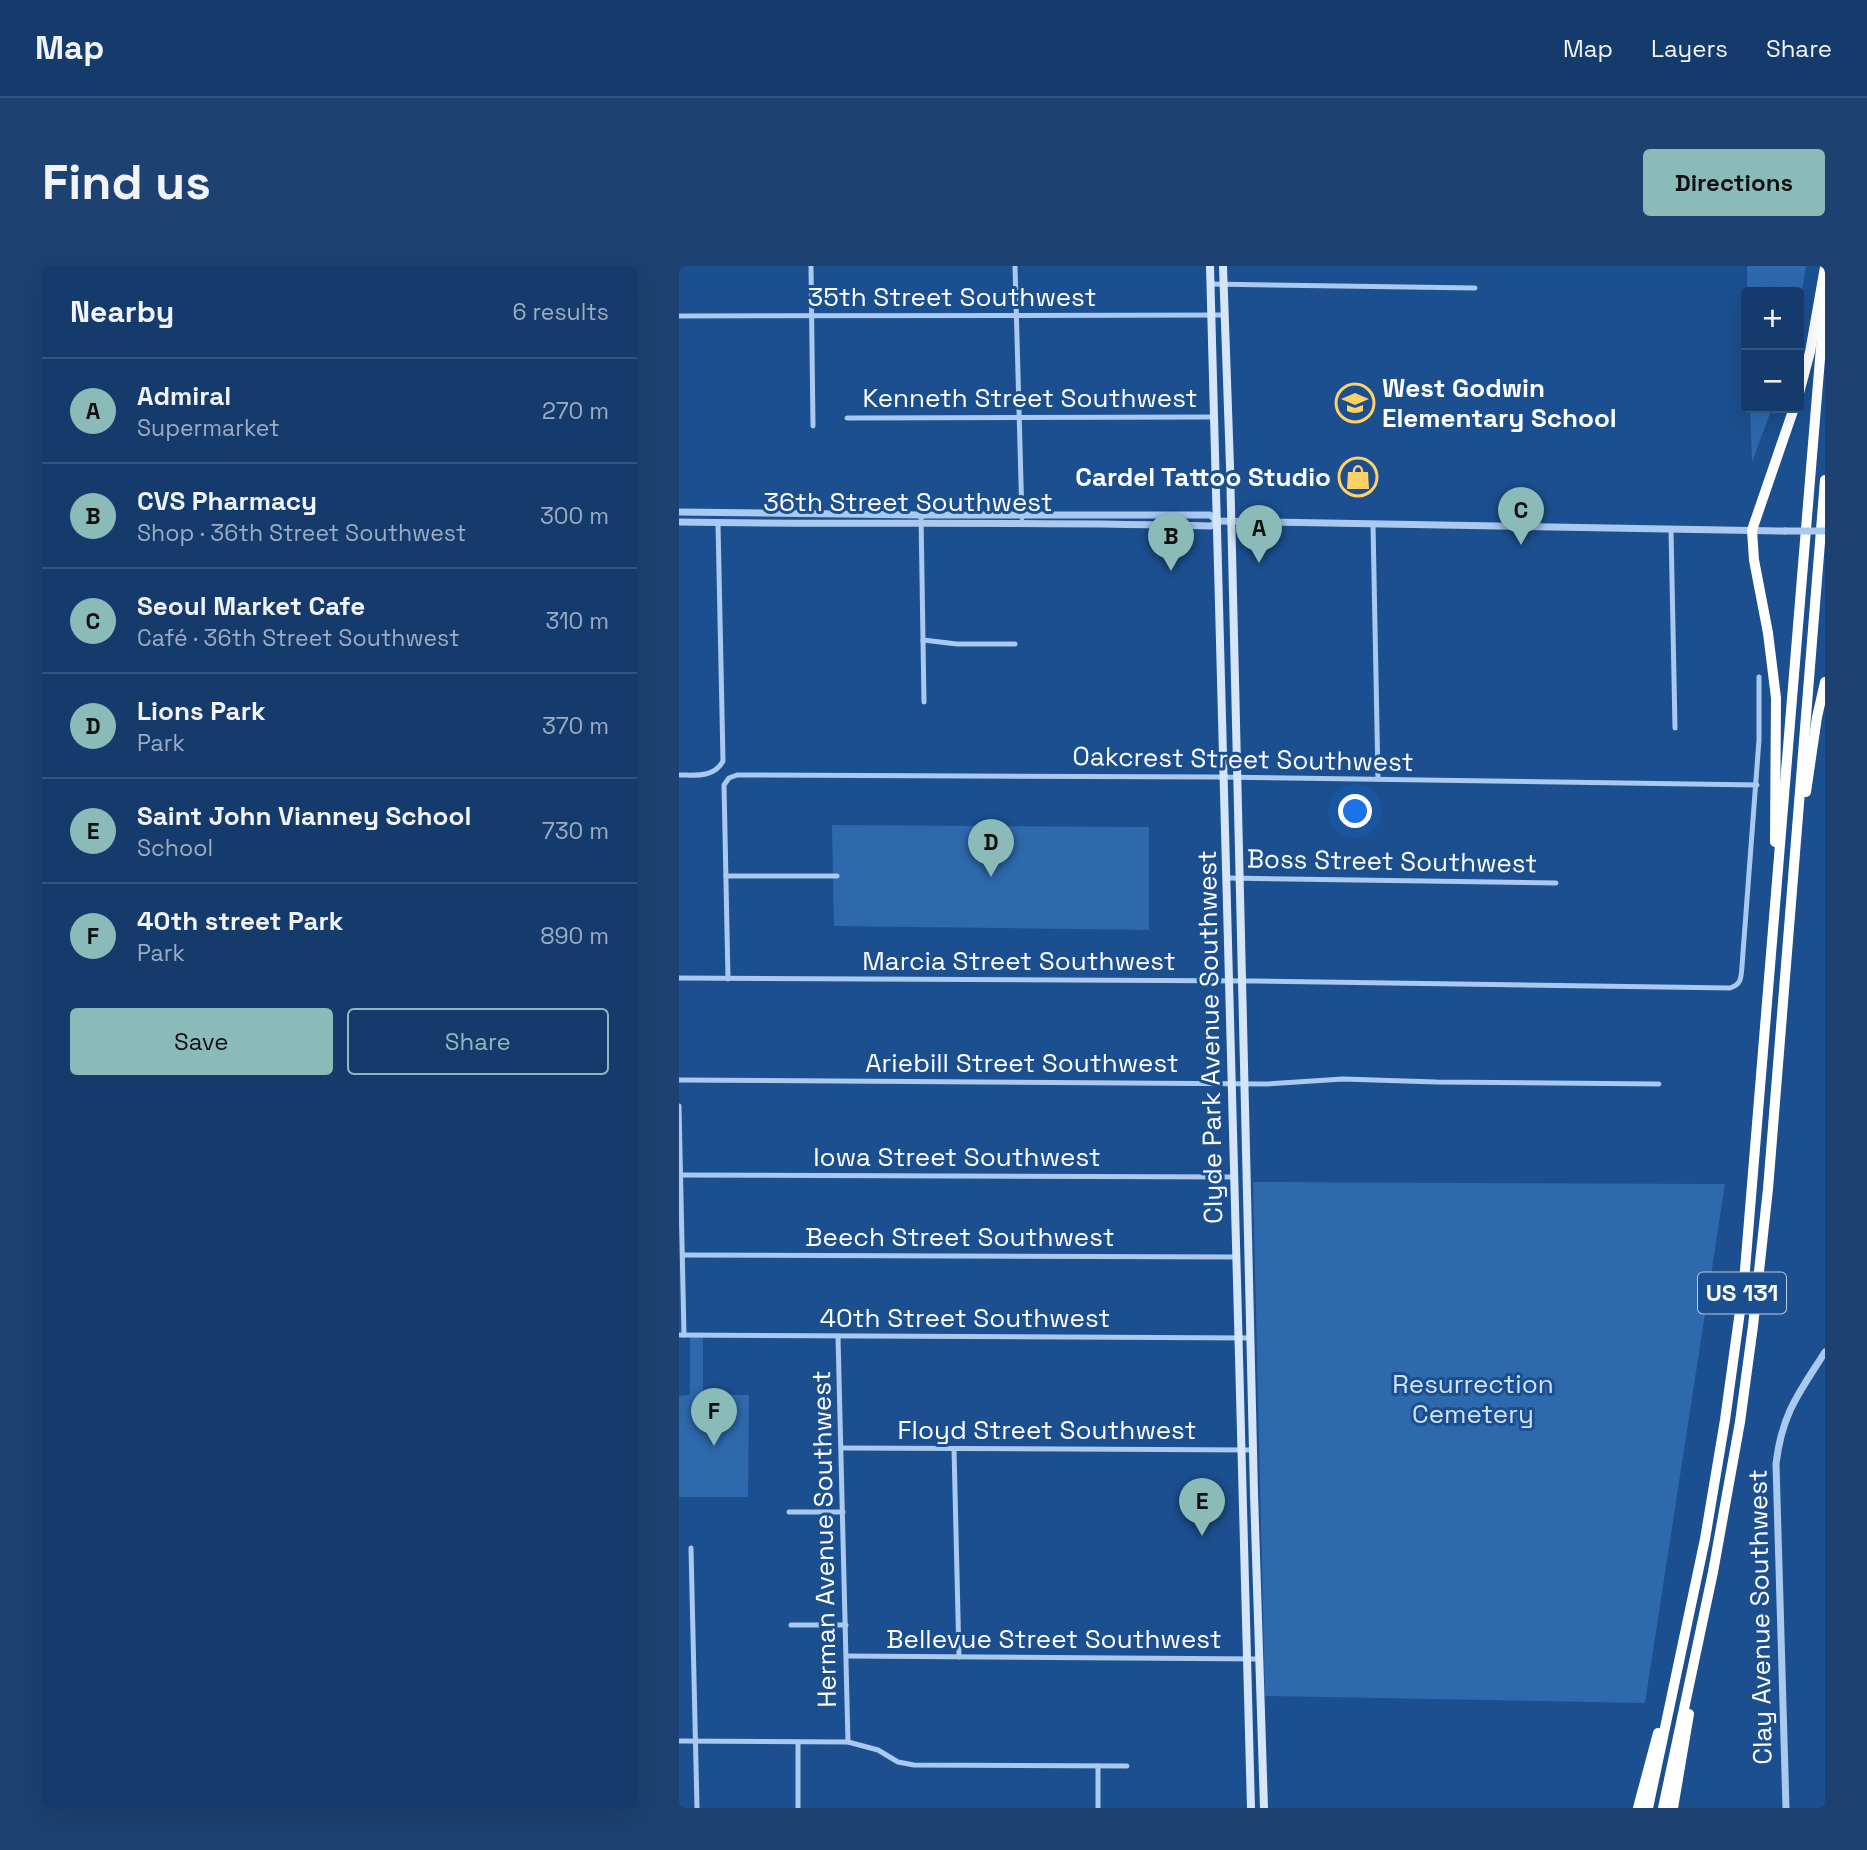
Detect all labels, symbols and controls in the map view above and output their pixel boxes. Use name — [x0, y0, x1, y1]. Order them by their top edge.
text: Map — [35, 27, 104, 69]
text: Map — [1563, 33, 1613, 64]
text: Layers — [1651, 33, 1728, 64]
text: Share — [1766, 33, 1832, 64]
button: Directions — [1643, 149, 1825, 216]
text: Find us — [42, 151, 211, 213]
street label: 35th Street Southwest — [808, 280, 1097, 314]
map controls — [1741, 287, 1804, 413]
button: + — [1741, 287, 1804, 350]
text: Nearby — [70, 292, 174, 331]
text: 6 results — [513, 297, 609, 327]
button: − — [1741, 350, 1804, 413]
place label: West Godwin Elementary School — [1382, 371, 1617, 435]
text: Admiral — [137, 379, 231, 413]
street label: Kenneth Street Southwest — [862, 381, 1198, 415]
school or university icon: West Godwin Elementary School — [1334, 382, 1376, 424]
text: A — [86, 396, 100, 426]
text: 270 m — [542, 396, 609, 426]
text: Supermarket — [137, 413, 279, 443]
shop icon: Cardel Tattoo Studio — [1337, 456, 1379, 498]
place label: Cardel Tattoo Studio — [1075, 460, 1331, 494]
text: CVS Pharmacy — [137, 484, 317, 518]
street label: 36th Street Southwest — [763, 485, 1053, 519]
pin: C — [1498, 487, 1544, 545]
text: B — [85, 501, 101, 531]
text: 300 m — [540, 501, 609, 531]
pin: A — [1236, 505, 1282, 563]
pin: B — [1148, 513, 1194, 571]
text: Shop · 36th Street Southwest — [137, 518, 466, 548]
text: Seoul Market Cafe — [137, 589, 365, 623]
text: C — [86, 606, 100, 636]
text: 310 m — [545, 606, 609, 636]
text: Café · 36th Street Southwest — [137, 623, 460, 653]
text: Lions Park — [137, 694, 266, 728]
text: D — [85, 711, 101, 741]
text: 370 m — [542, 711, 609, 741]
text: Park — [137, 728, 185, 758]
street label: Oakcrest Street Southwest — [1072, 739, 1414, 779]
your location — [1338, 794, 1372, 828]
text: Saint John Vianney School — [137, 799, 471, 833]
text: E — [87, 816, 99, 846]
text: 730 m — [542, 816, 609, 846]
pin: D — [968, 819, 1014, 877]
text: School — [137, 833, 213, 863]
street label: Boss Street Southwest — [1246, 841, 1538, 881]
street label: Clyde Park Avenue Southwest — [1190, 850, 1230, 1224]
text: 40th street Park — [137, 904, 343, 938]
text: F — [87, 921, 99, 951]
text: 890 m — [540, 921, 609, 951]
text: Park — [137, 938, 185, 968]
street label: Marcia Street Southwest — [862, 944, 1176, 978]
button: Save — [70, 1008, 333, 1075]
button: Share — [347, 1008, 609, 1075]
street label: Ariebill Street Southwest — [865, 1046, 1179, 1080]
street label: Iowa Street Southwest — [813, 1140, 1101, 1174]
street label: Beech Street Southwest — [805, 1220, 1115, 1254]
road number: US 131 — [1698, 1273, 1786, 1314]
street label: 40th Street Southwest — [820, 1301, 1110, 1335]
park label: Resurrection Cemetery — [1392, 1367, 1554, 1431]
street label: Herman Avenue Southwest — [804, 1370, 844, 1708]
pin: F — [691, 1388, 737, 1446]
street label: Floyd Street Southwest — [898, 1413, 1196, 1447]
street label: Clay Avenue Southwest — [1740, 1469, 1780, 1765]
pin: E — [1179, 1478, 1225, 1536]
street label: Bellevue Street Southwest — [886, 1622, 1222, 1656]

